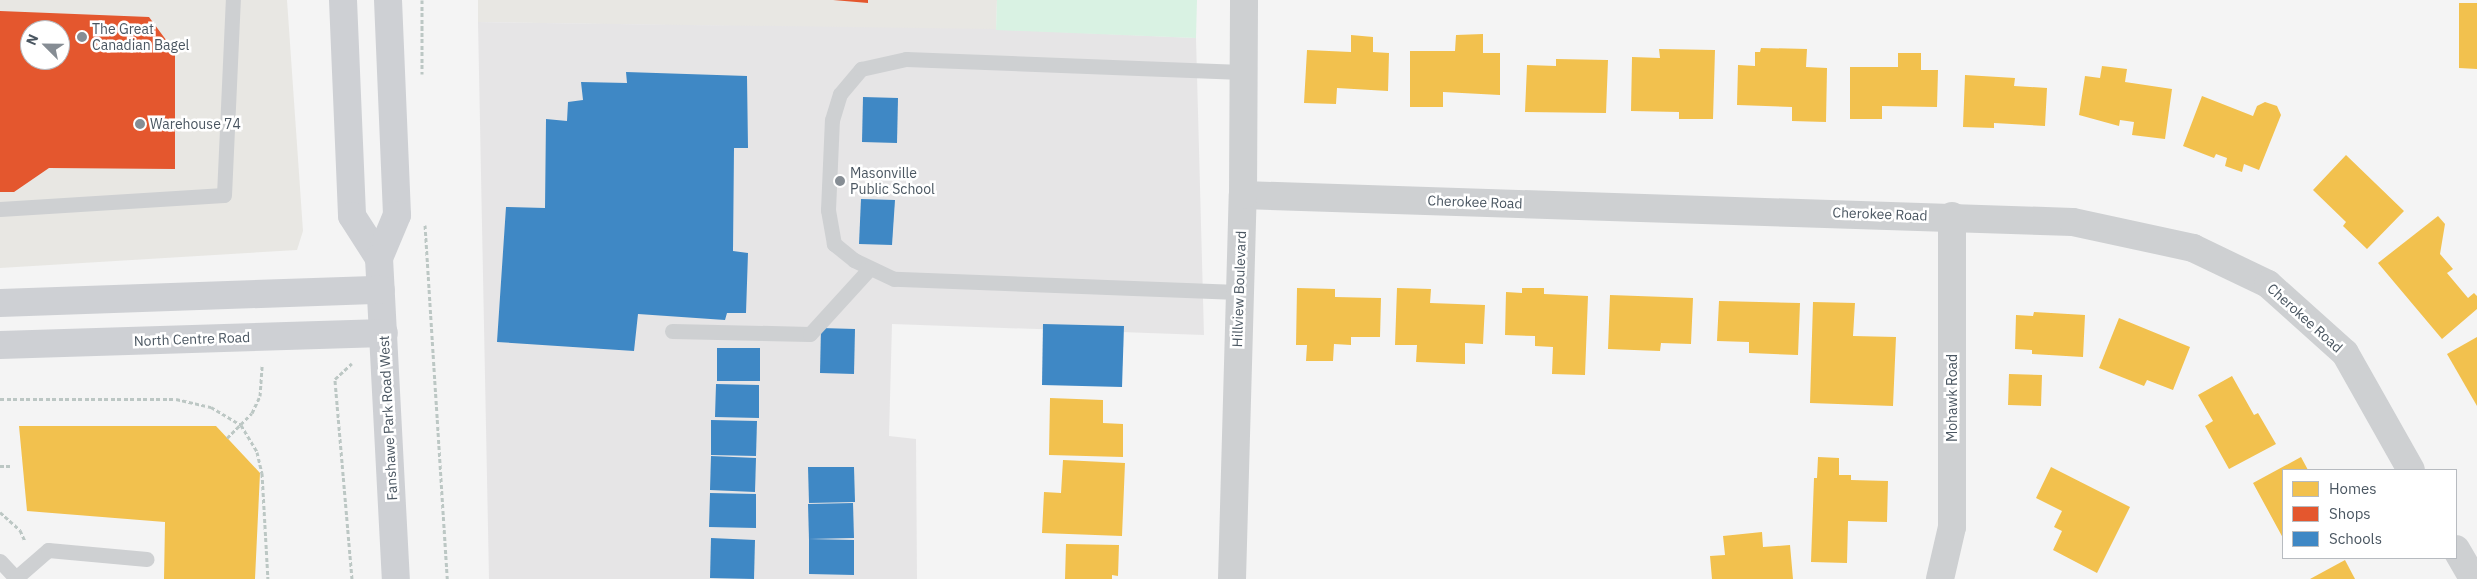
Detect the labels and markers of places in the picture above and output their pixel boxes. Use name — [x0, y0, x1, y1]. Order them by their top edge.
place label: The Great Canadian Bagel — [92, 21, 189, 54]
marker: The Great Canadian Bagel — [76, 31, 88, 43]
place label: Warehouse 74 — [150, 116, 241, 132]
marker: Warehouse 74 — [134, 118, 146, 130]
place label: Masonville Public School — [850, 165, 935, 198]
marker: Masonville Public School — [834, 175, 846, 187]

